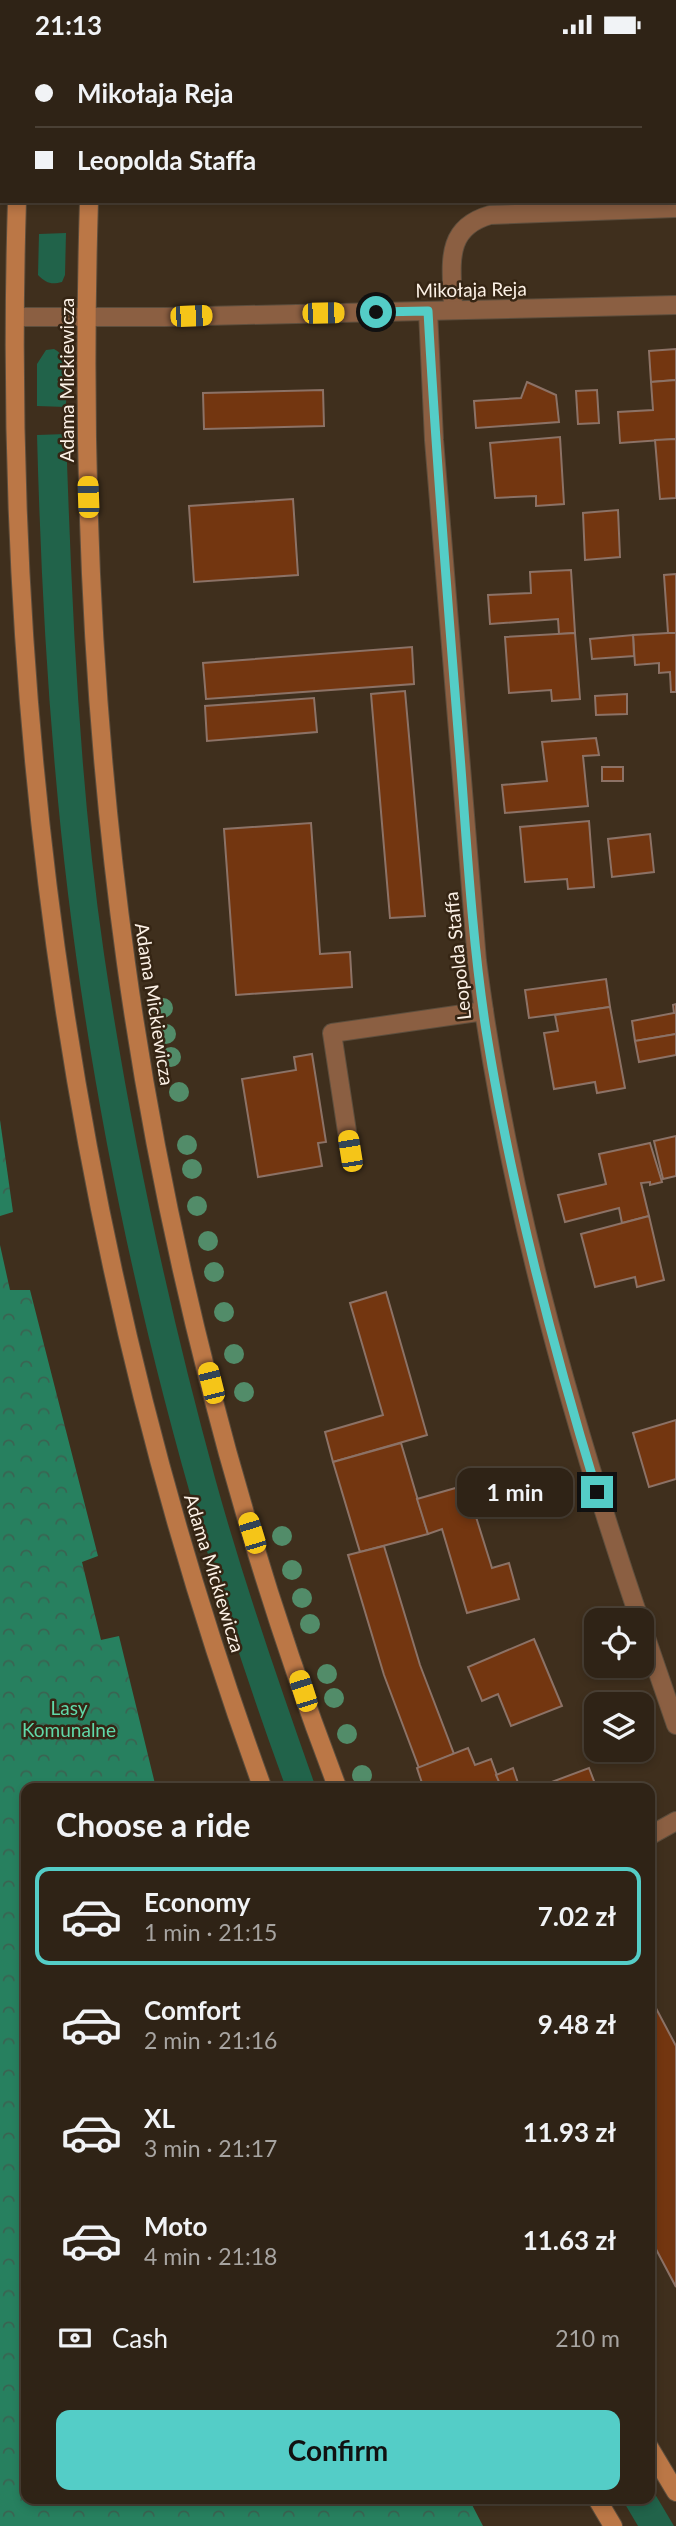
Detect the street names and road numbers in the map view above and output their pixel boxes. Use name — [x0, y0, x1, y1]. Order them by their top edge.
street label: Mikołaja Reja — [415, 277, 527, 301]
street label: Adama Mickiewicza — [55, 298, 78, 462]
street label: Leopolda Staffa — [439, 891, 475, 1021]
street label: Adama Mickiewicza — [131, 921, 179, 1087]
street label: Adama Mickiewicza — [180, 1491, 250, 1655]

